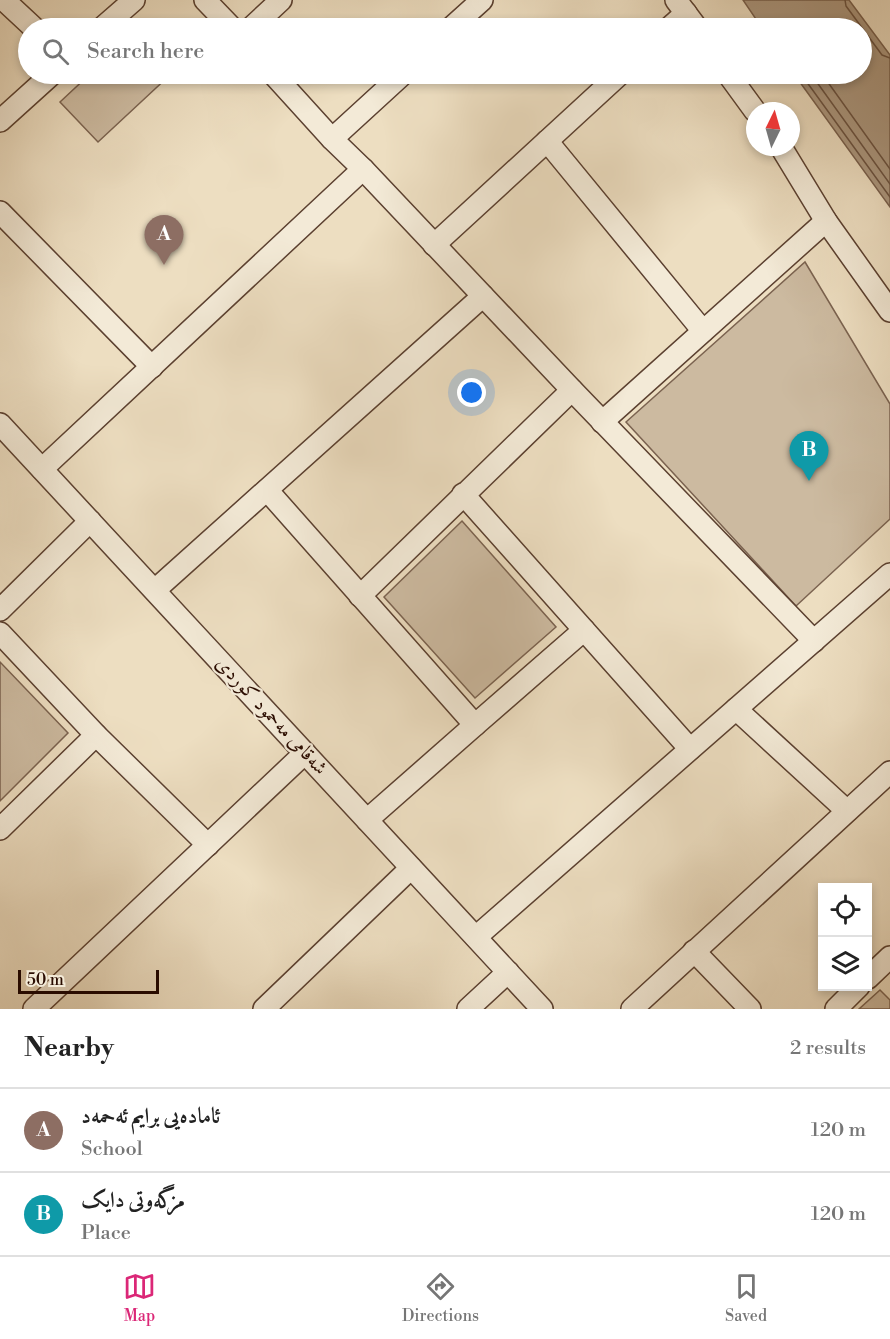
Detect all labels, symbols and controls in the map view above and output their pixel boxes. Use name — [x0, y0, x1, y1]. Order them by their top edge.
search box — [18, 18, 872, 84]
icon: search — [39, 35, 72, 68]
text: Search here — [87, 38, 204, 65]
north arrow — [746, 102, 800, 156]
pin: A — [144, 216, 184, 265]
your location — [457, 378, 486, 407]
pin: B — [790, 432, 828, 481]
street label: شەقامی مەحمود کوردی — [210, 651, 332, 781]
map controls — [818, 883, 872, 991]
button: locate — [818, 883, 872, 937]
button: layers — [818, 937, 872, 991]
scale bar — [18, 967, 159, 994]
text: 50 m — [27, 970, 64, 990]
text: Nearby — [24, 1032, 114, 1064]
text: 2 results — [790, 1036, 866, 1061]
text: ئامادەیی برایم ئەحمەد — [81, 1103, 220, 1130]
text: A — [36, 1118, 51, 1143]
text: 120 m — [811, 1118, 866, 1143]
text: School — [81, 1137, 143, 1162]
text: مزگەوتی دایک — [81, 1187, 185, 1214]
text: B — [36, 1202, 51, 1227]
text: 120 m — [811, 1202, 866, 1227]
text: Place — [81, 1221, 131, 1246]
tab: Map — [123, 1270, 156, 1326]
tab: Directions — [402, 1270, 479, 1326]
tab: Saved — [725, 1270, 767, 1326]

